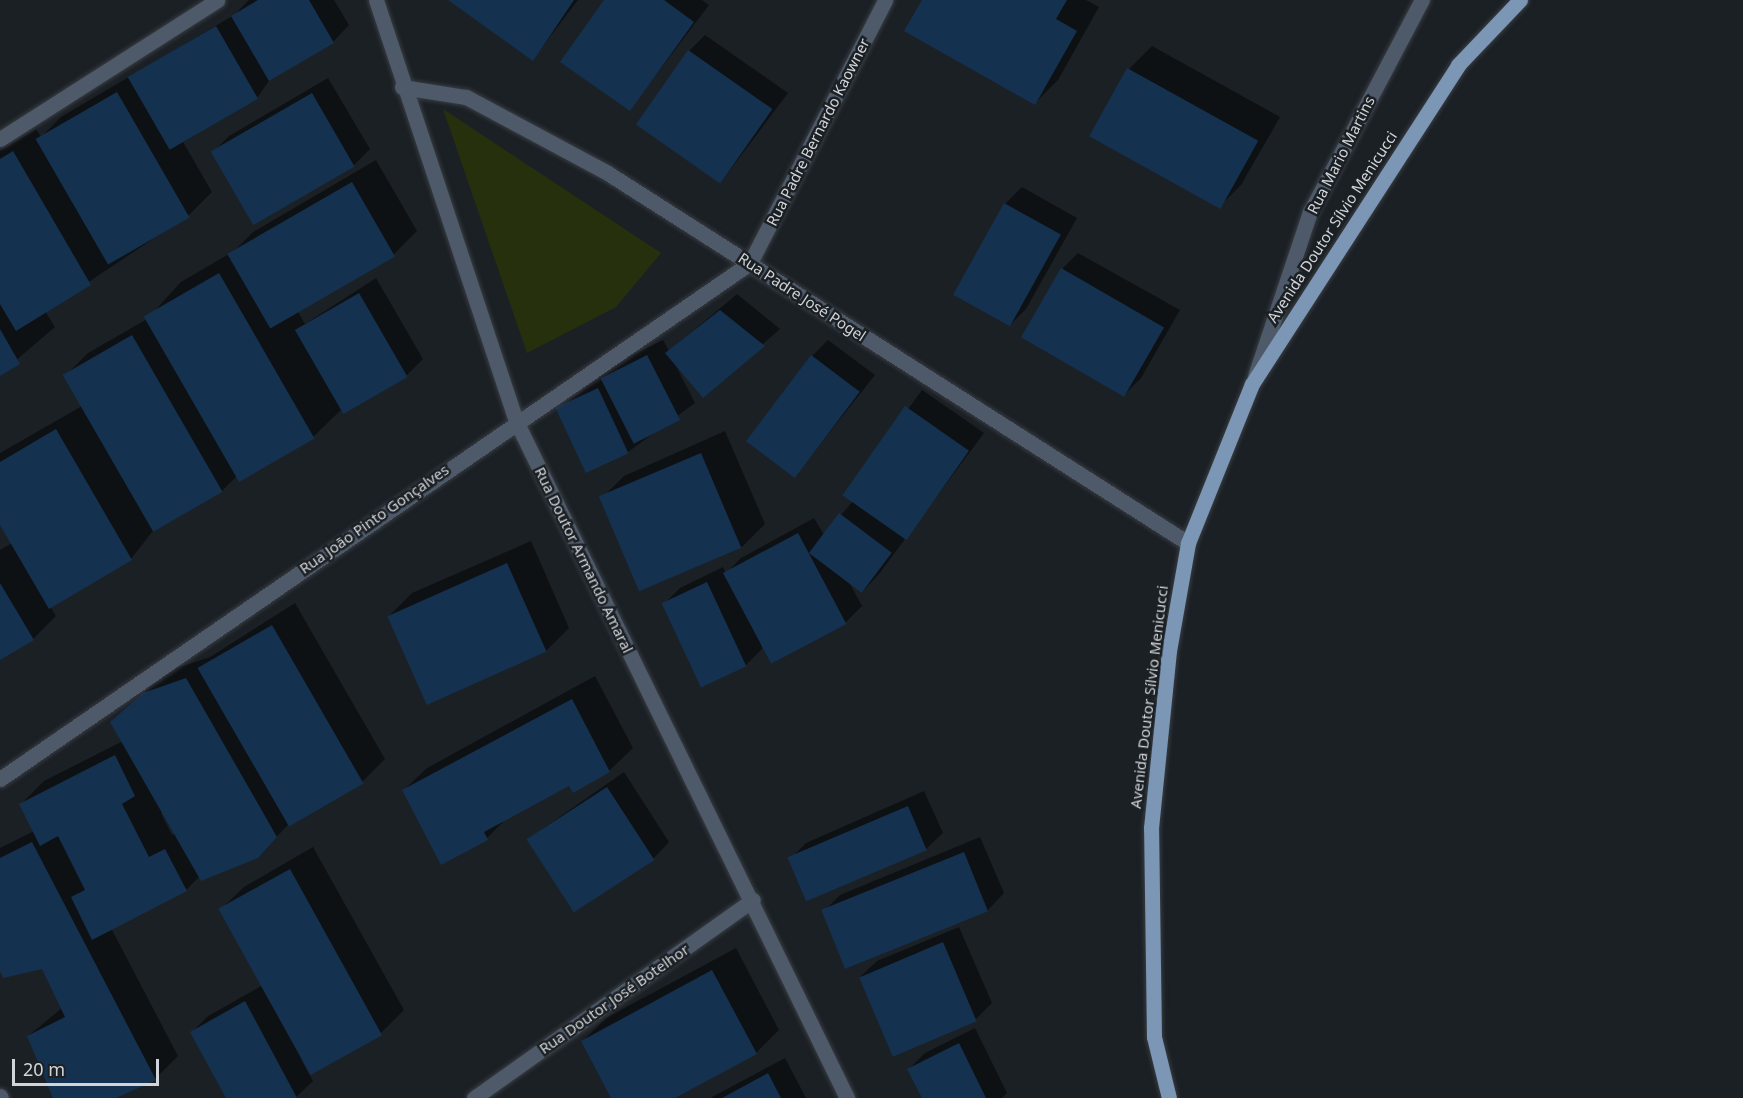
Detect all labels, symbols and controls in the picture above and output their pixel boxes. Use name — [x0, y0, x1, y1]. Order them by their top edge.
street label: Rua Padre Bernardo Kaowner — [763, 35, 873, 229]
street label: Rua Mario Martins — [1303, 93, 1379, 217]
street label: Avenida Doutor Sílvio Menicucci — [1263, 128, 1401, 326]
street label: Rua Padre José Pogel — [735, 249, 869, 345]
street label: Rua João Pinto Gonçalves — [296, 461, 452, 577]
street label: Rua Doutor Armando Amaral — [531, 464, 637, 656]
street label: Avenida Doutor Sílvio Menicucci — [1126, 584, 1172, 810]
street label: Rua Doutor José Botelhor — [536, 940, 692, 1058]
scale bar — [15, 1047, 162, 1085]
text: 20 m — [23, 1057, 65, 1081]

